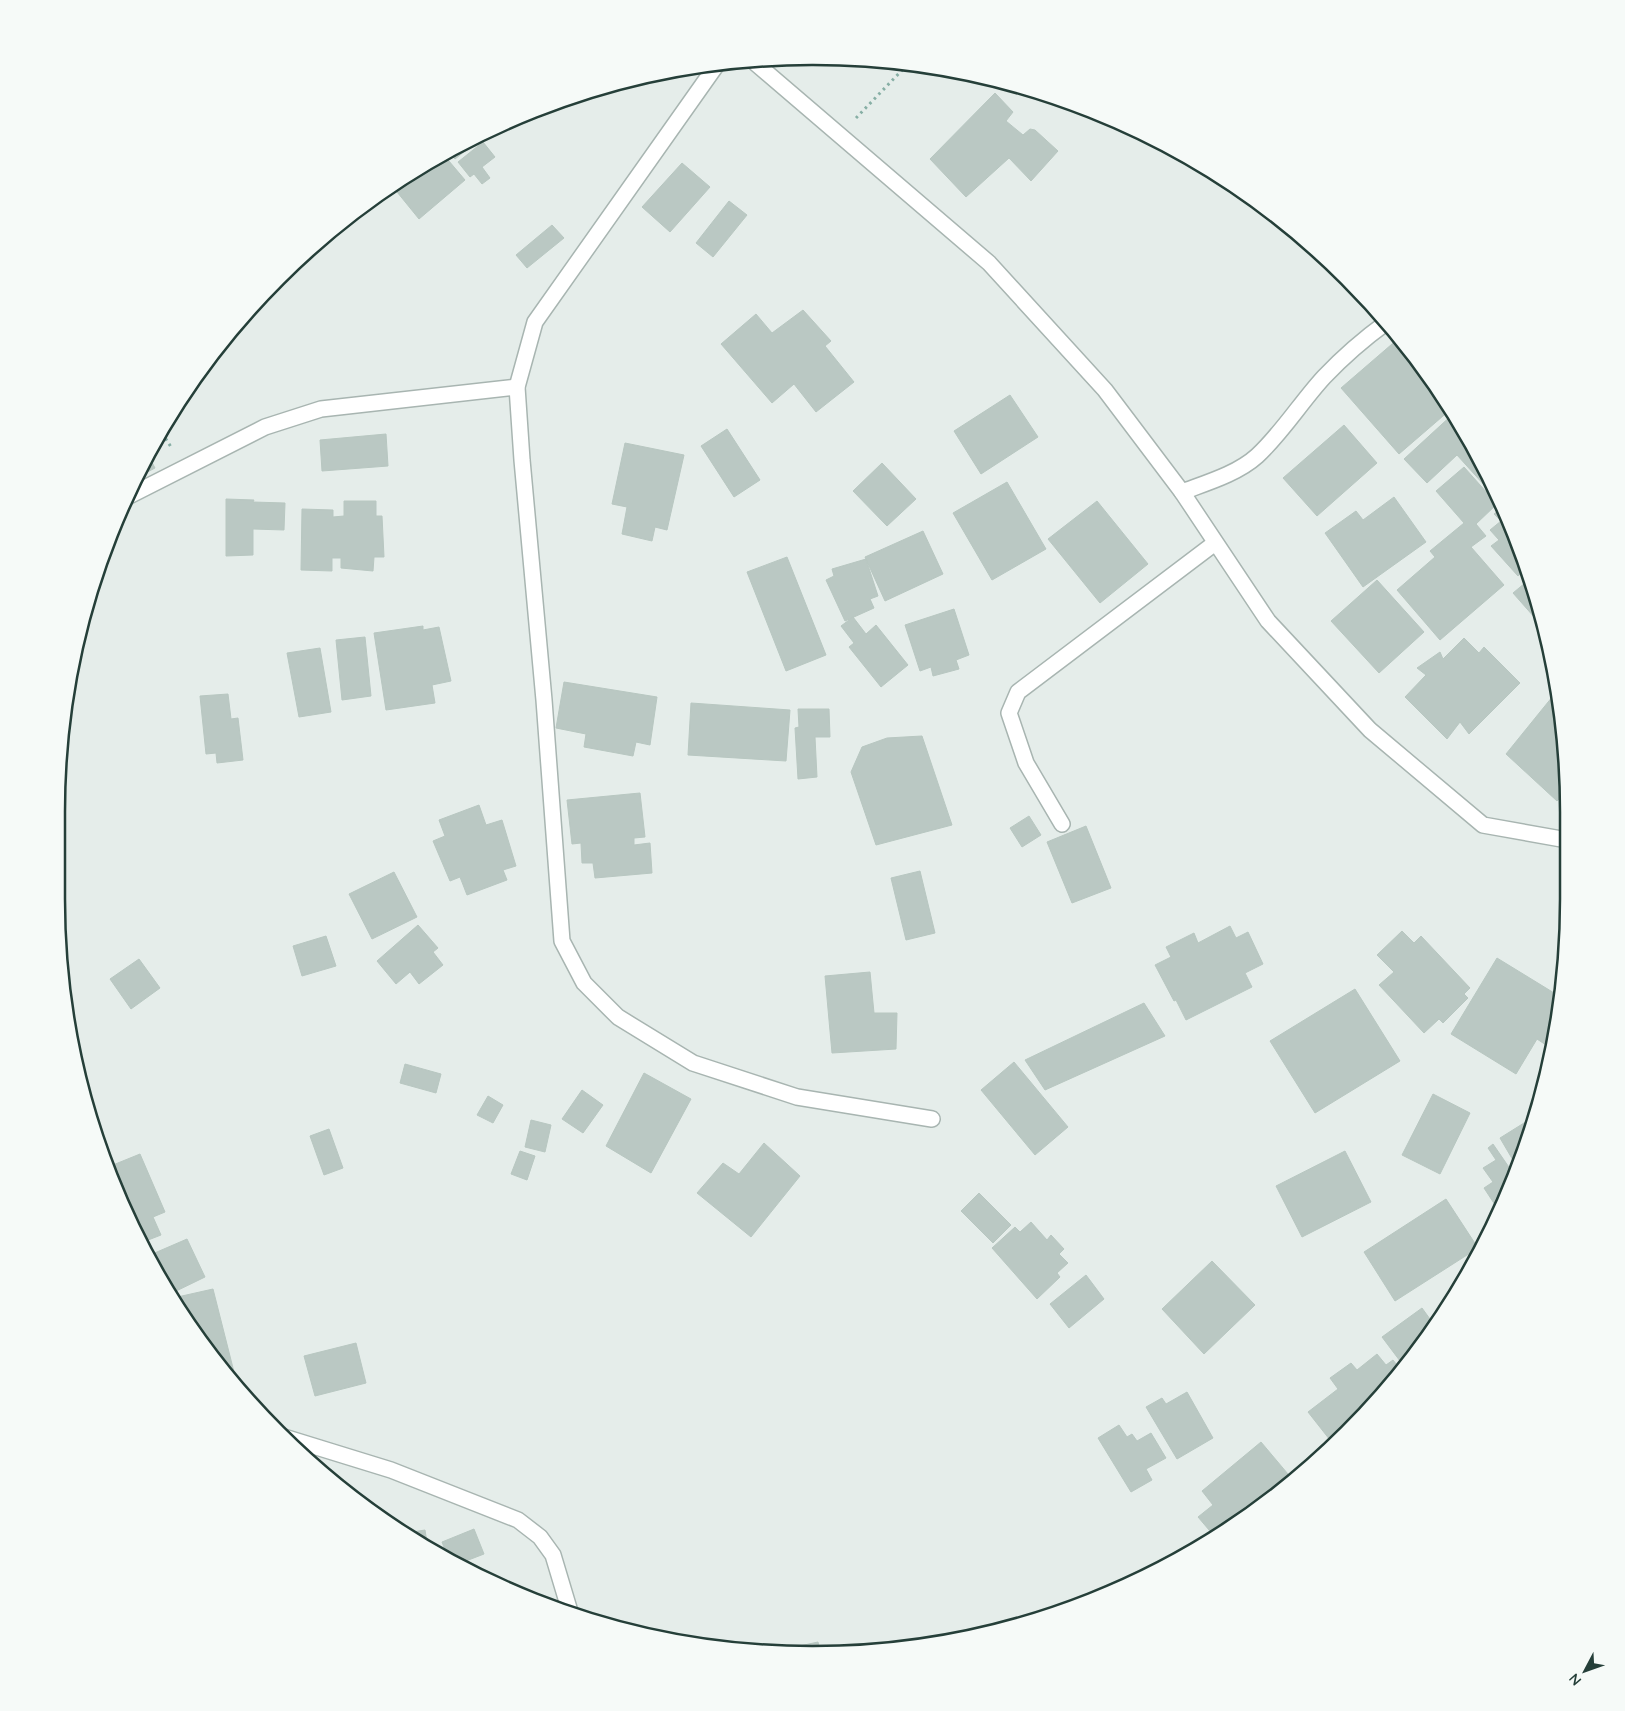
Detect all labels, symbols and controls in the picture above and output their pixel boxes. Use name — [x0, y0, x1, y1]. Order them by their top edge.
north arrow — [1560, 1646, 1610, 1696]
text: N — [1565, 1670, 1585, 1689]

